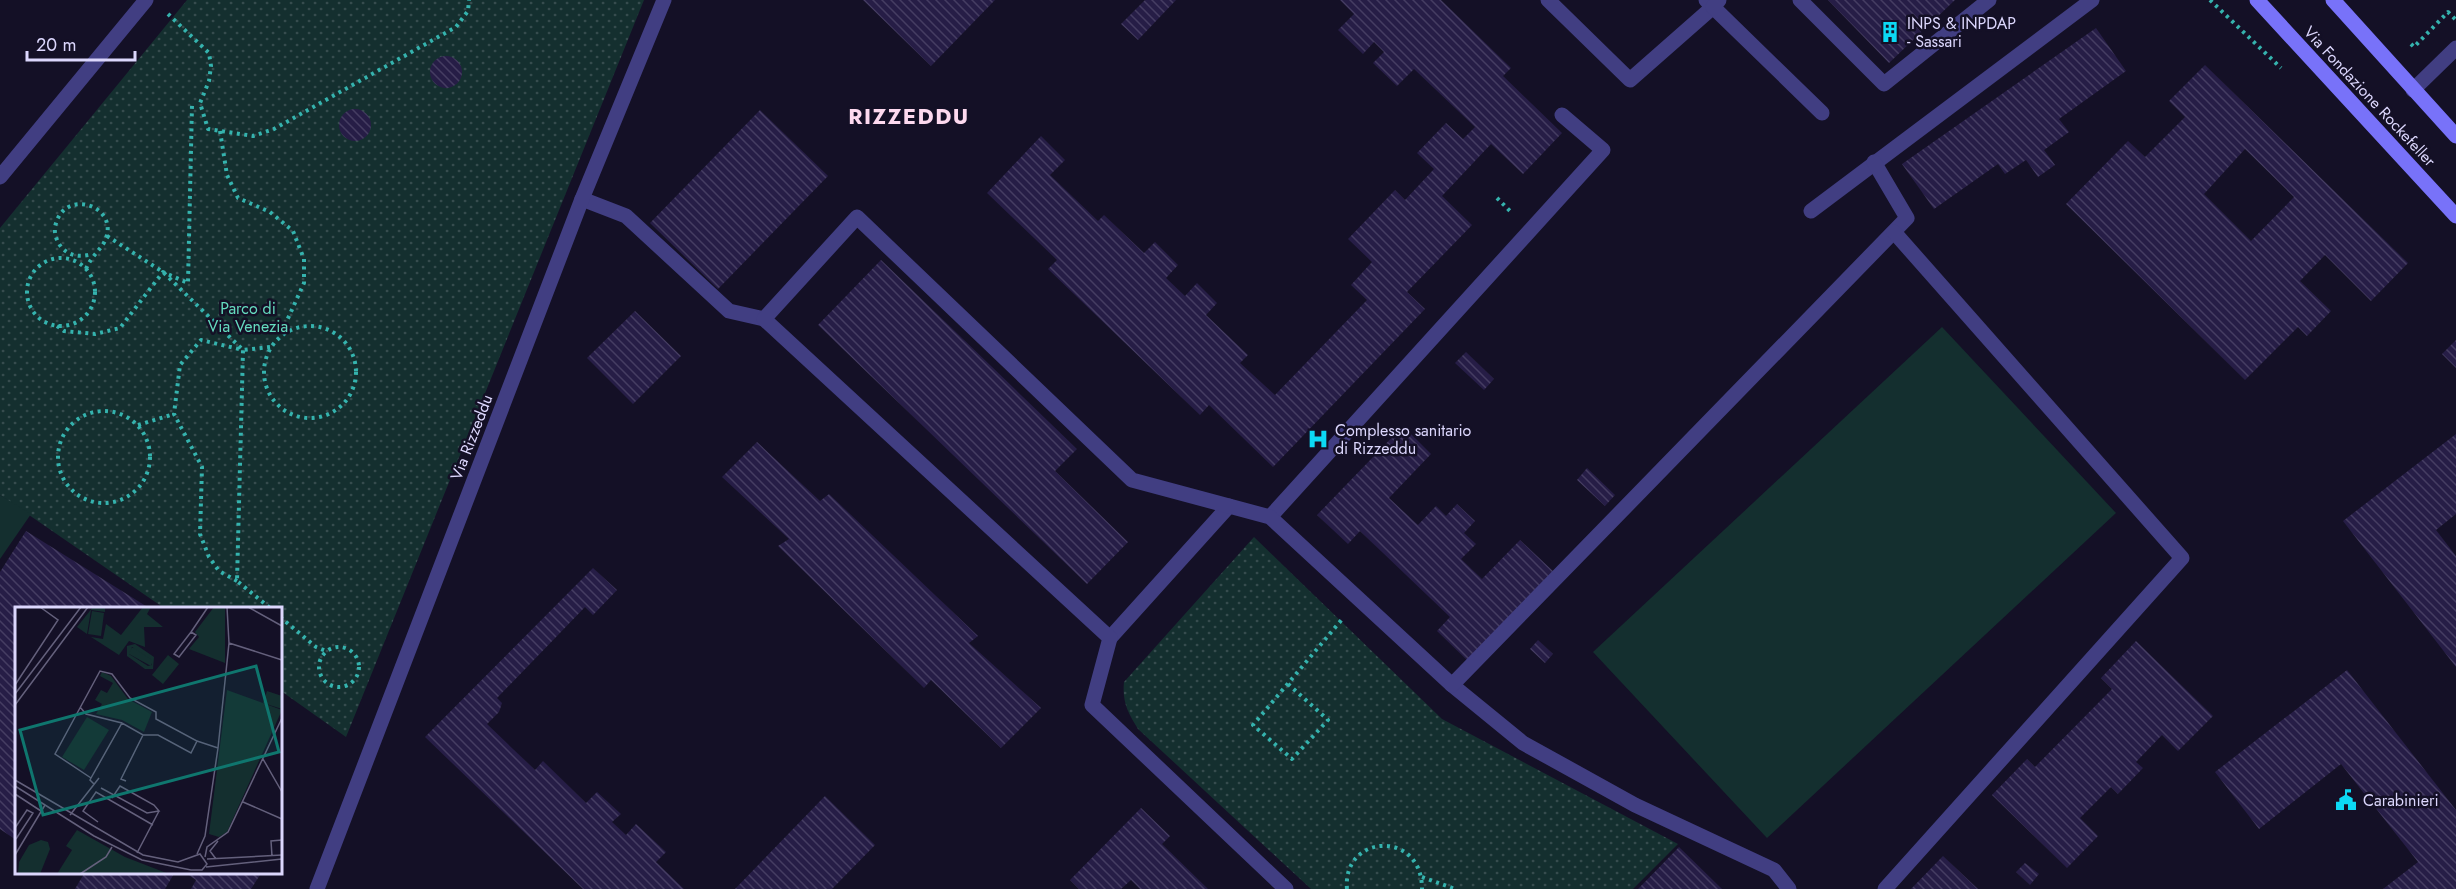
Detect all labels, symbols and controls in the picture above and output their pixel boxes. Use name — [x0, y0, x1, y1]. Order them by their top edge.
place label: INPS & INPDAP - Sassari — [1907, 12, 2016, 53]
building icon: INPS & INPDAP - Sassari — [1878, 20, 1902, 44]
street label: Via Fondazione Rockefeller — [2298, 21, 2441, 172]
scale bar — [27, 24, 135, 62]
text: 20 m — [36, 32, 76, 58]
district label: RIZZEDDU — [848, 100, 970, 132]
park label: Parco di Via Venezia — [208, 297, 288, 338]
street label: Via Rizzeddu — [445, 391, 498, 483]
place label: Complesso sanitario di Rizzeddu — [1335, 419, 1472, 460]
hospital icon: Complesso sanitario di Rizzeddu — [1306, 427, 1330, 451]
inset map — [15, 607, 282, 874]
public building icon: Carabinieri — [2334, 788, 2358, 812]
place label: Carabinieri — [2363, 789, 2439, 812]

